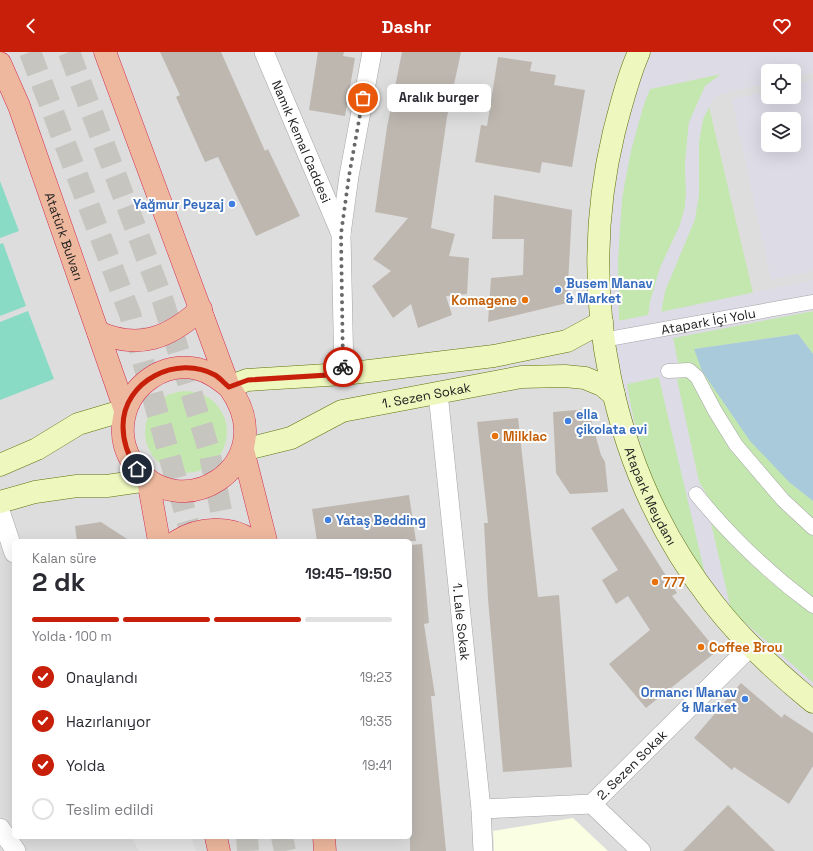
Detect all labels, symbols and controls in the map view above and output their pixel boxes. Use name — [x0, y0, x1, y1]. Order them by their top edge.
icon: back — [20, 15, 42, 37]
text: Dashr — [382, 15, 431, 38]
icon: heart — [771, 15, 793, 37]
map controls — [761, 64, 801, 152]
button: locate — [761, 64, 801, 104]
street label: Namık Kemal Caddesi — [268, 77, 335, 205]
pin — [346, 81, 380, 115]
callout: Aralık burger — [387, 84, 491, 112]
icon: bag — [352, 87, 374, 109]
text: Aralık burger — [399, 89, 479, 106]
button: layers — [761, 112, 801, 152]
street label: Atatürk Bulvarı — [41, 190, 88, 283]
place label: Yağmur Peyzaj — [133, 196, 224, 213]
marker: Yağmur Peyzaj — [227, 199, 237, 209]
place label: Busem Manav & Market — [566, 275, 653, 307]
marker: Busem Manav & Market — [553, 285, 563, 295]
place label: Komagene — [451, 292, 517, 309]
marker: Komagene — [520, 295, 530, 305]
street label: Atapark İçi Yolu — [660, 304, 757, 338]
courier — [323, 347, 363, 387]
icon: bike — [332, 356, 354, 378]
street label: 1. Sezen Sokak — [380, 378, 472, 412]
place label: ella çikolata evi — [576, 406, 647, 438]
marker: ella çikolata evi — [563, 416, 573, 426]
place label: Milklac — [503, 428, 548, 445]
marker: Milklac — [490, 431, 500, 441]
street label: Atapark Meydanı — [621, 444, 681, 548]
pin — [120, 452, 154, 486]
icon: home — [126, 458, 148, 480]
place label: Yataş Bedding — [336, 512, 426, 529]
marker: Yataş Bedding — [323, 515, 333, 525]
text: Kalan süre — [32, 550, 97, 567]
text: 19:45–19:50 — [305, 564, 392, 583]
text: 2 dk — [32, 565, 85, 599]
place label: 777 — [663, 574, 685, 591]
marker: 777 — [650, 577, 660, 587]
street label: 1. Lale Sokak — [449, 582, 474, 661]
text: Yolda · 100 m — [32, 628, 112, 645]
place label: Coffee Brou — [709, 639, 783, 656]
marker: Coffee Brou — [696, 642, 706, 652]
icon: check — [32, 666, 54, 688]
text: Onaylandı — [66, 668, 138, 687]
text: 19:23 — [360, 669, 392, 686]
place label: Ormancı Manav & Market — [641, 684, 737, 716]
marker: Ormancı Manav & Market — [740, 694, 750, 704]
icon: check — [32, 710, 54, 732]
text: Hazırlanıyor — [66, 712, 151, 731]
text: 19:35 — [360, 713, 392, 730]
street label: 2. Sezen Sokak — [593, 726, 670, 803]
icon: check — [32, 754, 54, 776]
text: Yolda — [66, 756, 105, 775]
text: 19:41 — [362, 757, 392, 774]
text: Teslim edildi — [66, 800, 153, 819]

